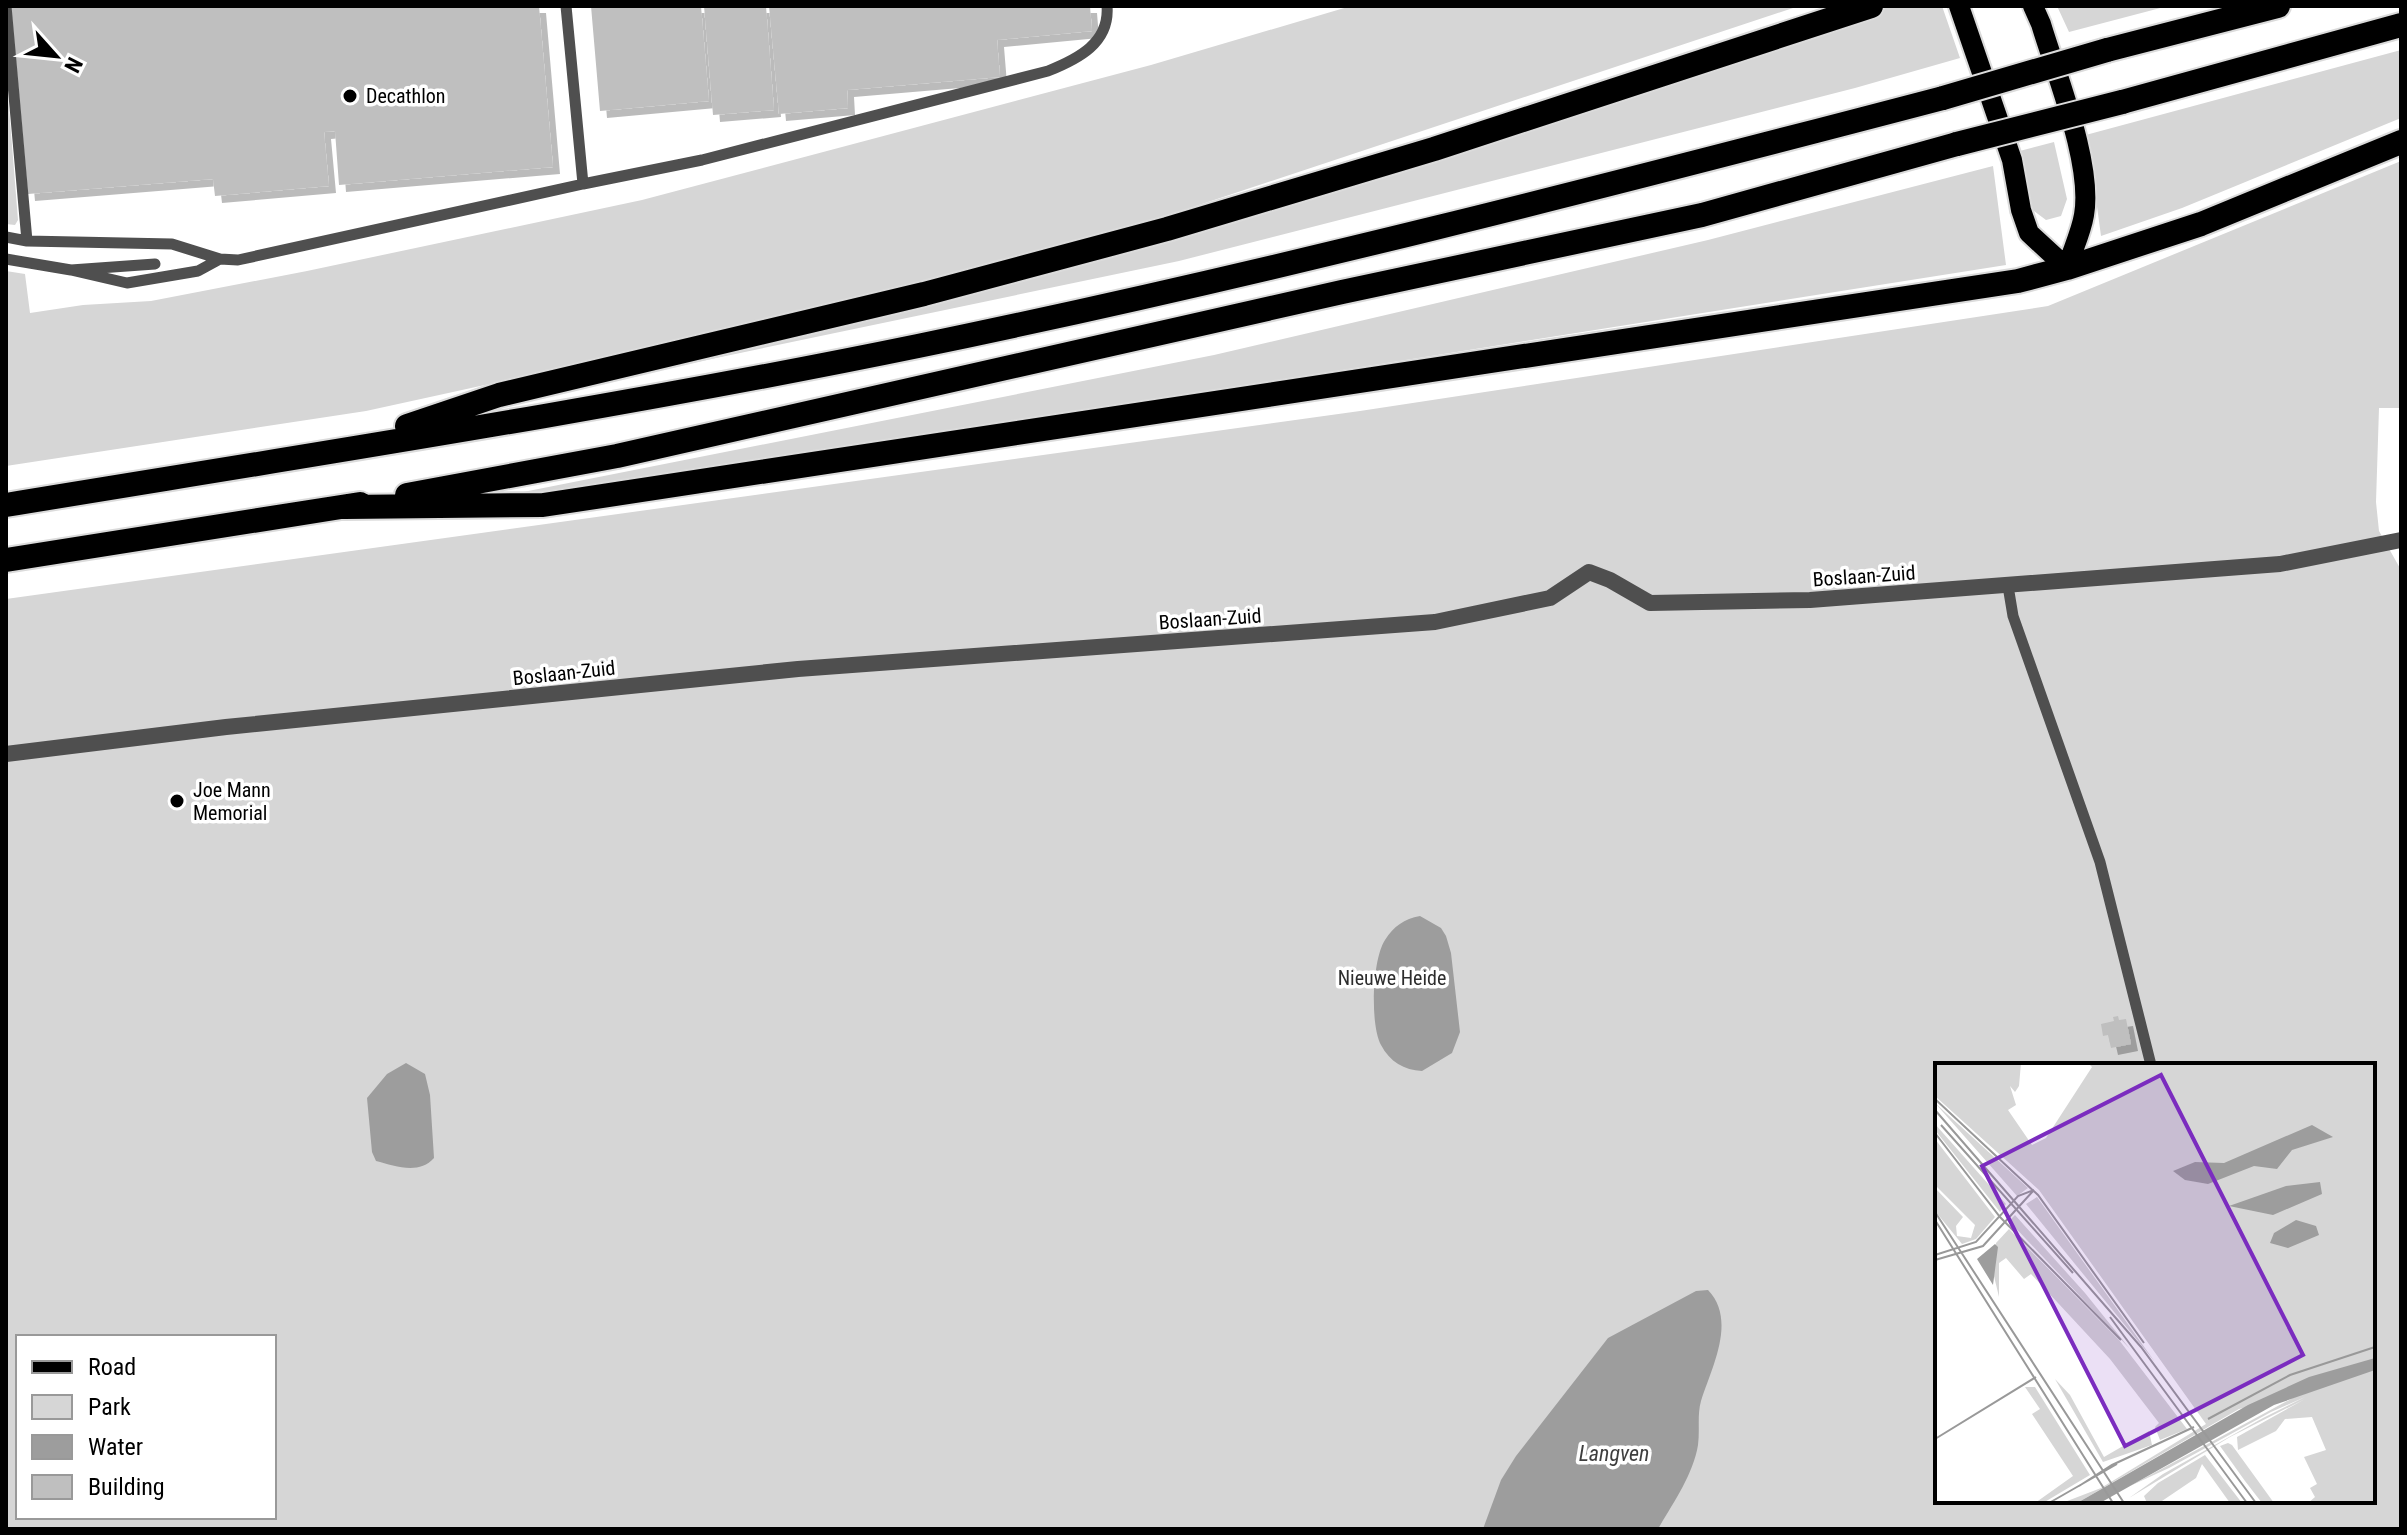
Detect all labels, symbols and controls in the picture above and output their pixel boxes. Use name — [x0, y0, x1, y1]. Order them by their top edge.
north arrow — [16, 16, 96, 96]
text: N — [59, 53, 88, 77]
place label: Decathlon — [366, 84, 446, 108]
marker: Decathlon — [341, 87, 359, 105]
street label: Boslaan-Zuid — [1812, 560, 1916, 592]
street label: Boslaan-Zuid — [1158, 603, 1262, 635]
street label: Boslaan-Zuid — [512, 656, 616, 690]
place label: Joe Mann Memorial — [193, 778, 271, 825]
marker: Joe Mann Memorial — [168, 792, 186, 810]
park label: Nieuwe Heide — [1338, 966, 1446, 990]
inset map — [1935, 1063, 2375, 1503]
legend — [16, 1335, 276, 1519]
text: Road — [88, 1353, 136, 1381]
text: Park — [88, 1393, 131, 1421]
text: Water — [88, 1433, 143, 1461]
water label: Langven — [1579, 1441, 1649, 1466]
text: Building — [88, 1473, 165, 1501]

